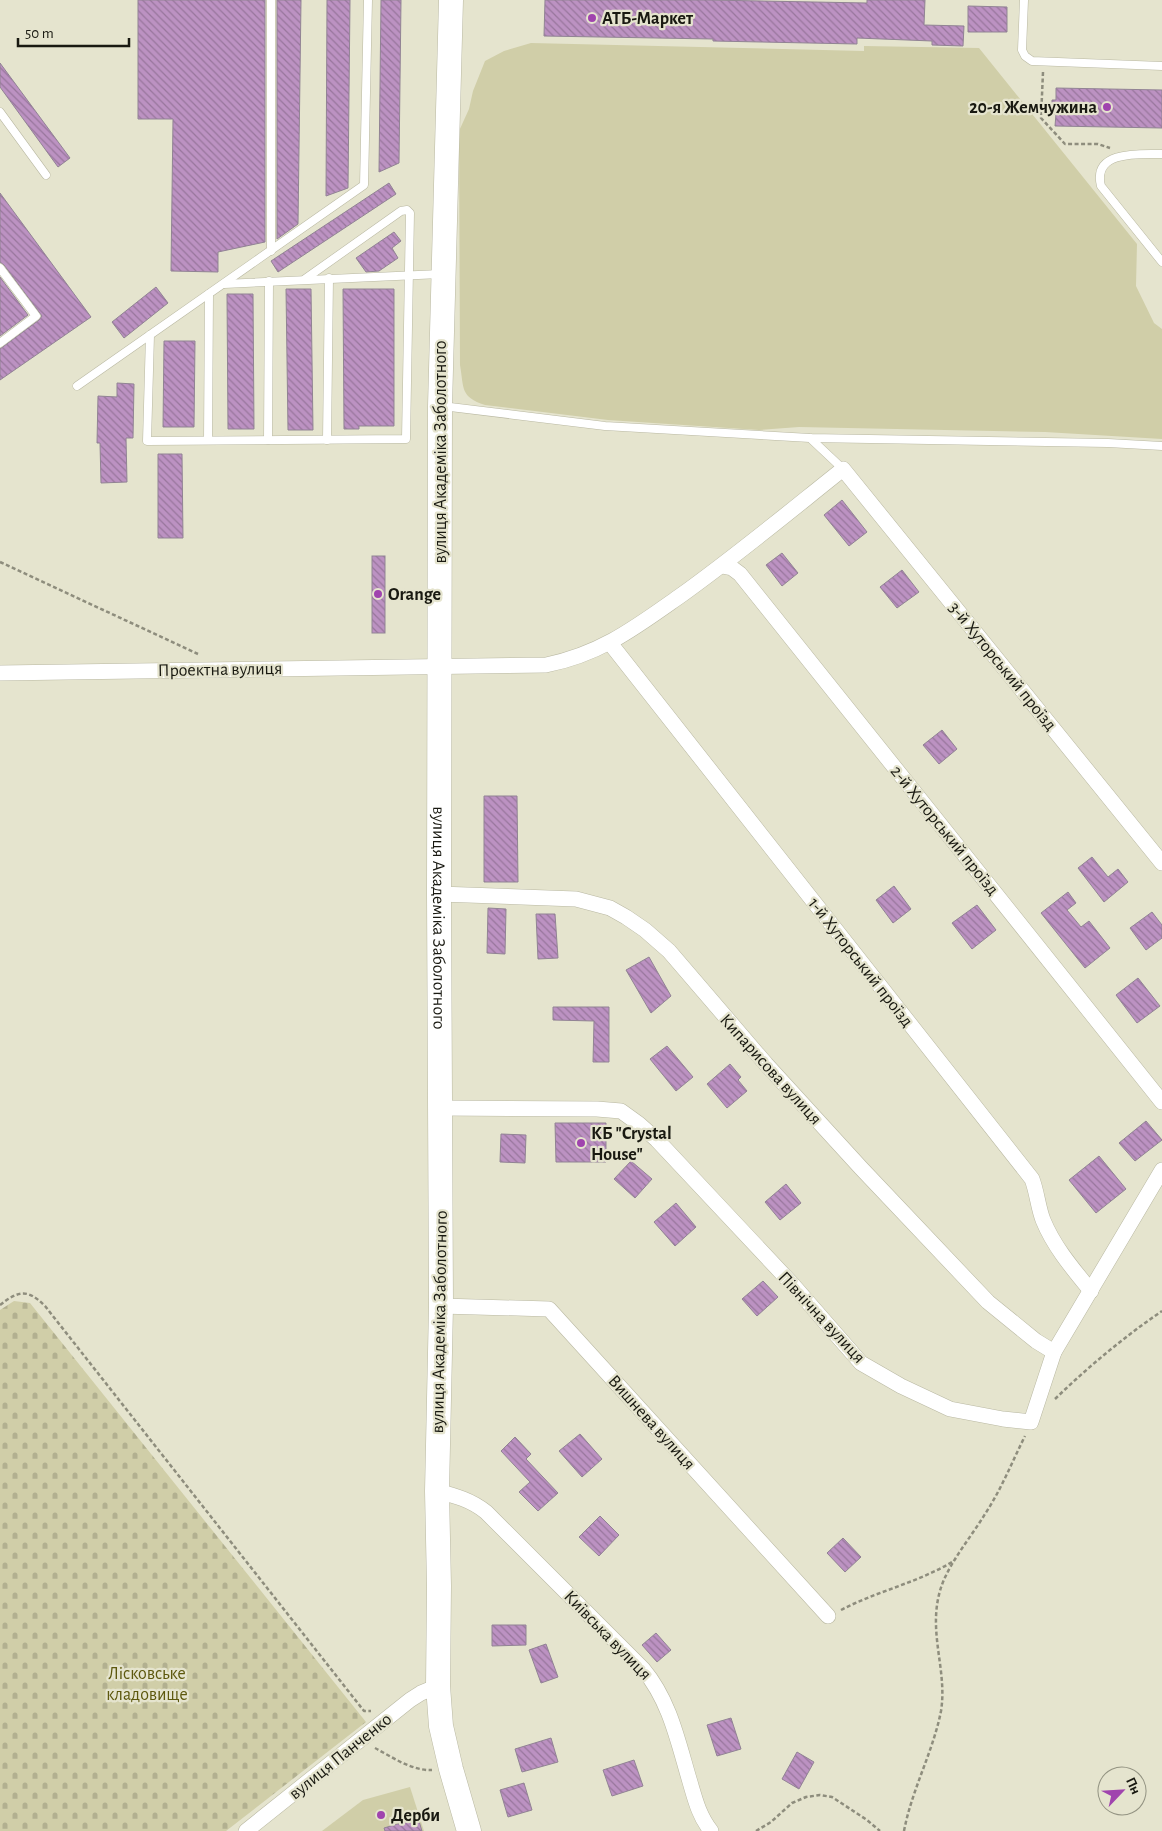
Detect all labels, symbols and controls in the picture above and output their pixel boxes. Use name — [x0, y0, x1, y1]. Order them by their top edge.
place label: АТБ-Маркет — [602, 10, 694, 28]
marker: АТБ-Маркет — [586, 12, 598, 24]
scale bar — [18, 15, 129, 47]
text: 50 m — [25, 26, 54, 41]
place label: 20-я Жемчужина — [969, 99, 1097, 117]
marker: 20-я Жемчужина — [1101, 101, 1113, 113]
street label: вулиця Академіка Заболотного — [431, 340, 450, 564]
place label: Orange — [388, 586, 441, 604]
marker: Orange — [372, 588, 384, 600]
street label: 3-й Хуторський проїзд — [945, 599, 1060, 734]
street label: Проектна вулиця — [157, 660, 283, 680]
street label: 2-й Хуторський проїзд — [887, 763, 1002, 899]
street label: вулиця Академіка Заболотного — [429, 806, 448, 1030]
street label: 1-й Хуторський проїзд — [804, 895, 916, 1031]
street label: Кипарисова вулиця — [716, 1011, 825, 1129]
place label: КБ "Crystal House" — [591, 1125, 672, 1164]
marker: КБ "Crystal House" — [575, 1137, 587, 1149]
street label: вулиця Академіка Заболотного — [428, 1210, 451, 1434]
street label: Північна вулиця — [774, 1268, 868, 1367]
street label: Вишнева вулиця — [604, 1372, 698, 1473]
street label: Київська вулиця — [560, 1587, 654, 1684]
park label: Лісковське кладовище — [106, 1665, 188, 1704]
street label: вулиця Панченко — [286, 1710, 395, 1803]
north arrow — [1097, 1766, 1147, 1816]
text: Пн — [1123, 1775, 1143, 1797]
place label: Дерби — [391, 1807, 440, 1825]
marker: Дерби — [375, 1809, 387, 1821]

